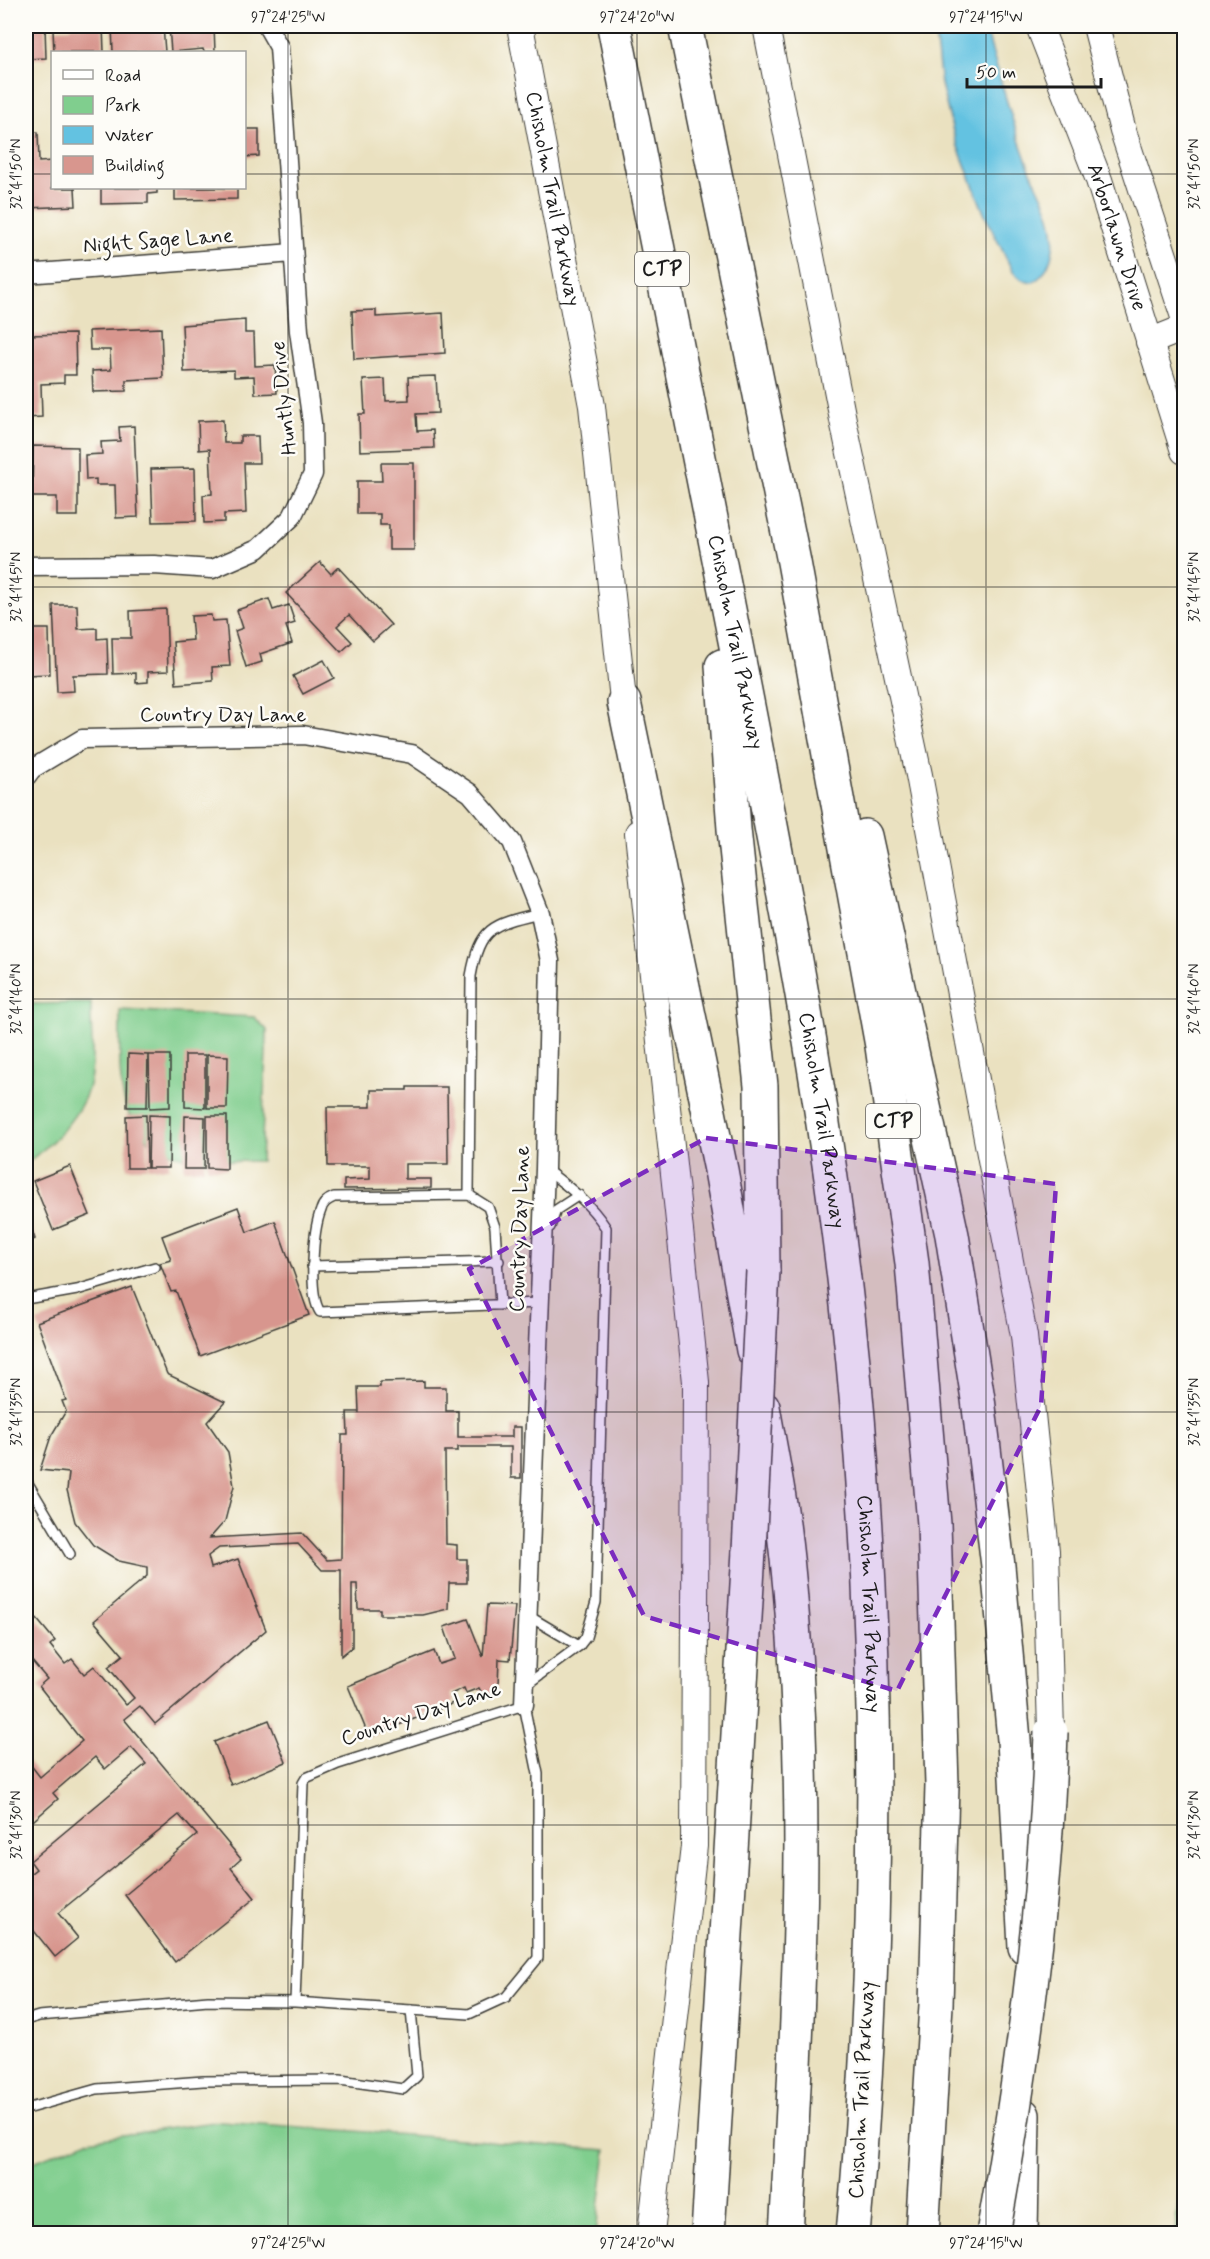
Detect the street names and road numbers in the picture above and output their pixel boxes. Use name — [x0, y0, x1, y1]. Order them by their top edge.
street label: Chisholm Trail Parkway — [519, 89, 587, 309]
street label: Arborlawn Drive — [1080, 159, 1153, 314]
street label: Night Sage Lane — [82, 222, 234, 262]
road number: CTP — [635, 252, 689, 286]
street label: Huntly Drive — [264, 340, 304, 456]
street label: Chisholm Trail Parkway — [701, 532, 770, 752]
street label: Country Day Lane — [140, 701, 306, 729]
street label: Chisholm Trail Parkway — [791, 1010, 852, 1230]
road number: CTP — [866, 1104, 920, 1138]
street label: Country Day Lane — [503, 1145, 537, 1313]
street label: Chisholm Trail Parkway — [850, 1494, 887, 1713]
street label: Country Day Lane — [337, 1675, 505, 1753]
street label: Chisholm Trail Parkway — [842, 1980, 882, 2200]

